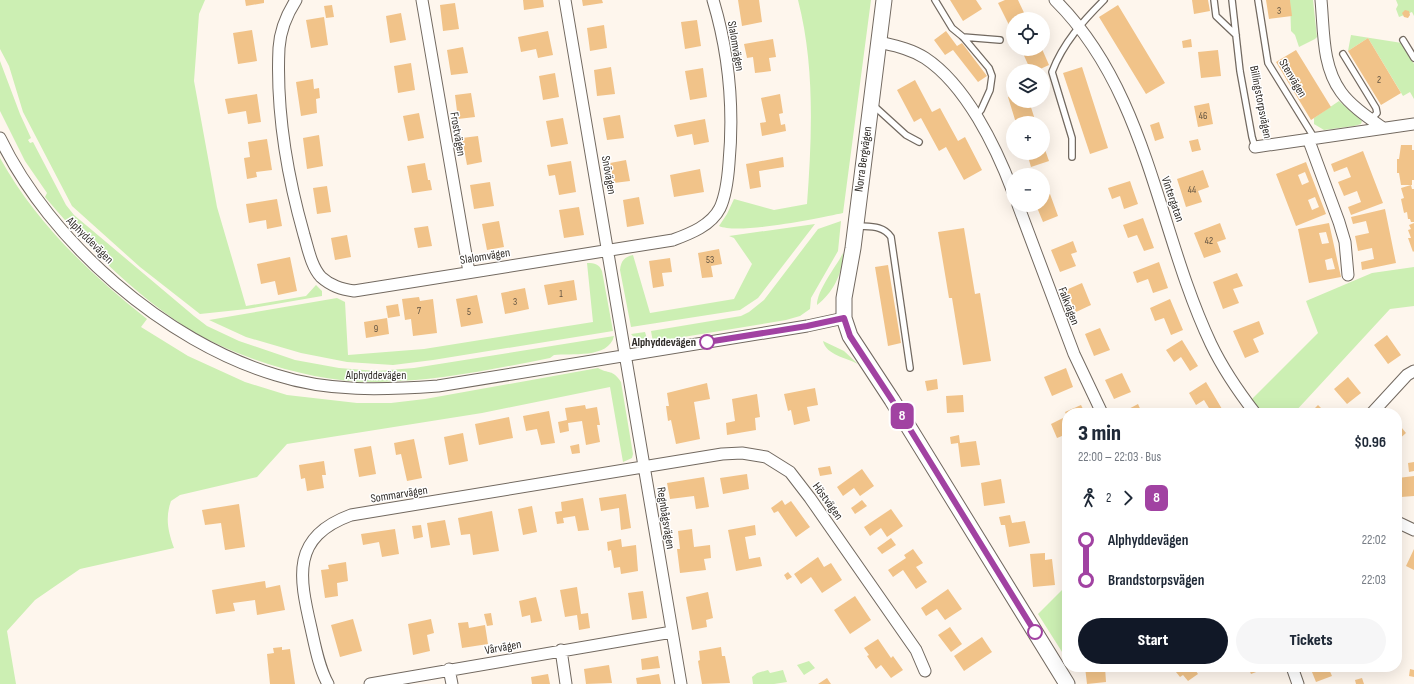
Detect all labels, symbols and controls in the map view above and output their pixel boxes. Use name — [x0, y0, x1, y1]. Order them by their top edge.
house number: 3 — [1277, 5, 1281, 17]
map controls — [1006, 12, 1050, 212]
button: locate — [1006, 12, 1050, 56]
street label: Slalomvägen — [724, 20, 747, 72]
street label: Stenvägen — [1275, 56, 1310, 100]
button: layers — [1006, 64, 1050, 108]
street label: Billingstorpsvägen — [1246, 64, 1275, 140]
house number: 2 — [1377, 74, 1381, 86]
house number: 46 — [1199, 110, 1207, 122]
street label: Frostvägen — [446, 111, 469, 157]
button: + — [1006, 116, 1050, 160]
street label: Norra Bergvägen — [851, 125, 876, 193]
street label: Snövägen — [598, 155, 619, 196]
button: − — [1006, 168, 1050, 212]
street label: Vintergatan — [1158, 175, 1187, 224]
house number: 44 — [1188, 184, 1196, 196]
street label: Alphyddevägen — [62, 213, 116, 267]
house number: 42 — [1205, 235, 1213, 247]
street label: Slalomvägen — [459, 245, 511, 268]
house number: 53 — [706, 254, 714, 266]
street label: Falkvägen — [1054, 285, 1083, 327]
house number: 1 — [559, 288, 563, 300]
house number: 3 — [513, 296, 517, 308]
house number: 7 — [417, 305, 421, 317]
house number: 5 — [467, 306, 471, 318]
house number: 9 — [374, 323, 378, 335]
marker: Alphyddevägen — [699, 334, 715, 350]
place label: Alphyddevägen — [631, 335, 696, 350]
street label: Alphyddevägen — [345, 368, 406, 383]
line badge: 8 — [889, 403, 915, 429]
text: 8 — [899, 407, 905, 424]
text: 3 min — [1078, 420, 1121, 447]
text: $0.96 — [1354, 433, 1386, 452]
text: 22:00 – 22:03 · Bus — [1078, 449, 1161, 465]
street label: Höstvägen — [809, 480, 846, 523]
street label: Sommarvägen — [370, 483, 429, 506]
street label: Regnbågsvägen — [653, 486, 678, 550]
icon: walk — [1078, 487, 1100, 509]
icon: forward — [1117, 487, 1139, 509]
text: 8 — [1153, 489, 1160, 506]
text: 2 — [1106, 490, 1111, 506]
text: Alphyddevägen — [1108, 531, 1188, 550]
text: 22:02 — [1362, 532, 1386, 548]
text: Brandstorpsvägen — [1108, 571, 1204, 590]
text: 22:03 — [1362, 572, 1386, 588]
button: Start — [1078, 618, 1228, 664]
button: Tickets — [1236, 618, 1386, 664]
unlabelled marker — [1027, 624, 1043, 640]
street label: Vårvägen — [484, 637, 523, 658]

